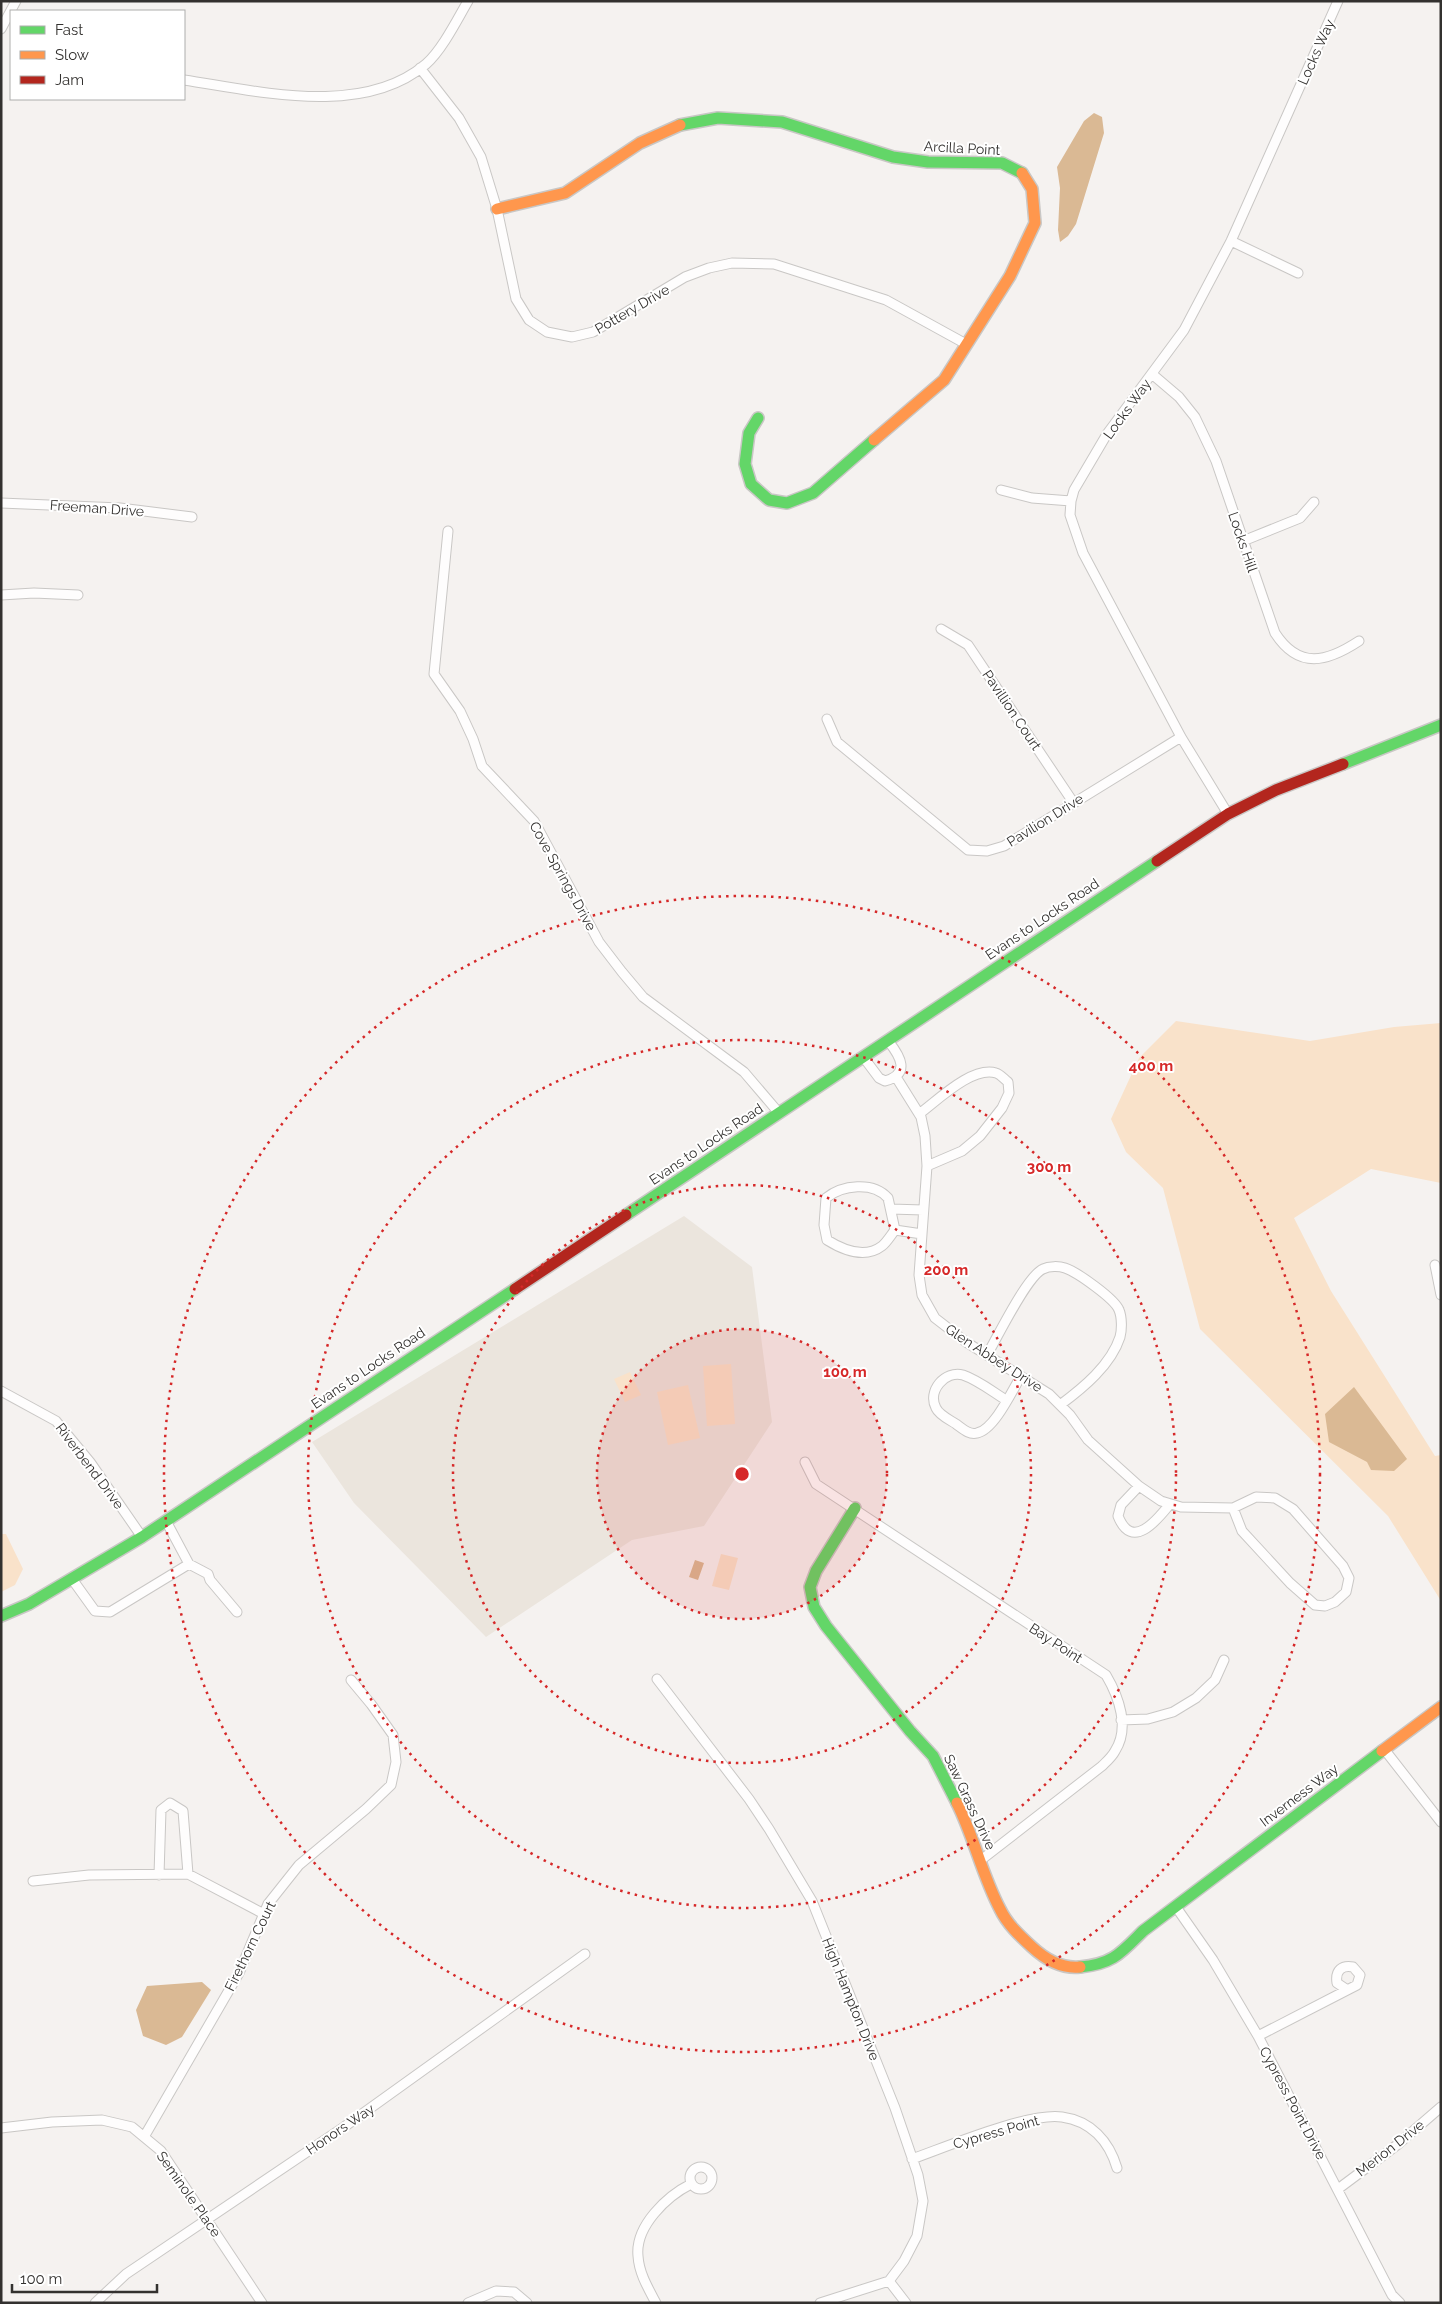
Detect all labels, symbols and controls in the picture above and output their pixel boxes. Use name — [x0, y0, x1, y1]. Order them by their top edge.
legend — [10, 10, 185, 100]
street label: Locks Way — [1294, 16, 1338, 87]
text: Fast — [55, 21, 83, 39]
text: Slow — [55, 46, 89, 64]
text: Jam — [55, 71, 84, 89]
street label: Arcilla Point — [923, 138, 1001, 158]
street label: Pottery Drive — [592, 281, 672, 337]
street label: Locks Way — [1100, 376, 1154, 442]
street label: Freeman Drive — [49, 497, 145, 519]
street label: Locks Hill — [1225, 510, 1261, 574]
street label: Pavillion Court — [979, 667, 1045, 753]
street label: Pavilion Drive — [1004, 790, 1086, 850]
street label: Cove Springs Drive — [526, 819, 600, 933]
street label: Evans to Locks Road — [982, 875, 1102, 963]
text: 400 m — [1129, 1057, 1173, 1075]
street label: Evans to Locks Road — [646, 1100, 766, 1188]
text: 300 m — [1027, 1158, 1071, 1176]
text: 200 m — [924, 1261, 968, 1279]
street label: Glen Abbey Drive — [943, 1321, 1045, 1395]
street label: Evans to Locks Road — [308, 1324, 428, 1412]
text: 100 m — [823, 1363, 867, 1381]
street label: Riverbend Drive — [53, 1420, 127, 1512]
centre of rings — [733, 1465, 751, 1483]
street label: Bay Point — [1026, 1620, 1086, 1666]
street label: Saw Grass Drive — [941, 1752, 999, 1852]
street label: Inverness Way — [1257, 1760, 1342, 1830]
street label: Firethorn Court — [221, 1898, 279, 1993]
street label: High Hampton Drive — [819, 1935, 883, 2063]
street label: Cypress Point Drive — [1256, 2044, 1330, 2162]
street label: Honors Way — [303, 2100, 377, 2158]
street label: Cypress Point — [951, 2112, 1041, 2152]
street label: Merion Drive — [1353, 2117, 1427, 2179]
street label: Seminole Place — [154, 2148, 224, 2240]
scale bar — [12, 2262, 158, 2294]
text: 100 m — [20, 2270, 62, 2288]

